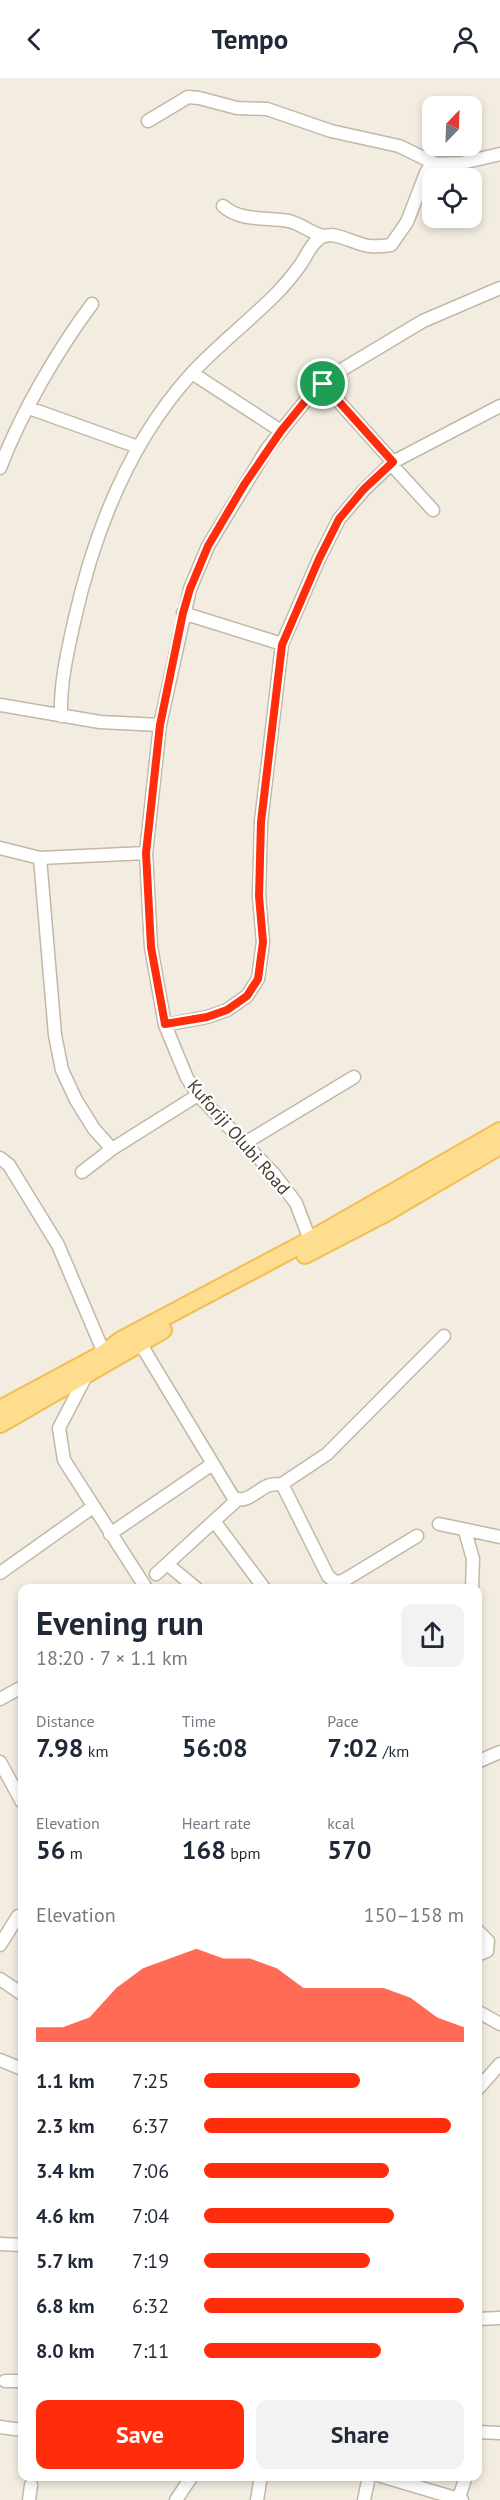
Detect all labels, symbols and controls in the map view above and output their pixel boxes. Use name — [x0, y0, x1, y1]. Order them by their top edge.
text: Tempo — [212, 22, 288, 56]
icon: back — [18, 23, 51, 56]
icon: person — [449, 23, 482, 56]
north arrow — [422, 96, 482, 156]
map controls — [422, 96, 482, 228]
button: locate — [422, 168, 482, 228]
pin — [297, 358, 348, 409]
icon: arrive — [306, 367, 339, 400]
street label: Kuforiji Olubi Road — [183, 1075, 295, 1199]
text: Evening run — [36, 1601, 204, 1644]
button: share — [401, 1604, 464, 1667]
text: 18:20 · 7 × 1.1 km — [36, 1645, 188, 1671]
text: Distance — [36, 1711, 95, 1731]
text: Time — [182, 1711, 216, 1731]
text: Pace — [327, 1711, 359, 1731]
text: 7.98 — [36, 1731, 84, 1764]
text: 56:08 — [182, 1731, 248, 1764]
text: 7:02 — [327, 1731, 379, 1764]
text: km — [84, 1741, 108, 1761]
text: /km — [379, 1741, 409, 1761]
text: Elevation — [36, 1813, 100, 1833]
text: Heart rate — [182, 1813, 251, 1833]
text: kcal — [327, 1813, 355, 1833]
text: 56 — [36, 1833, 65, 1866]
text: 168 — [182, 1833, 226, 1866]
text: 570 — [327, 1833, 372, 1866]
text: m — [65, 1843, 83, 1863]
text: bpm — [226, 1843, 260, 1863]
text: Elevation — [36, 1902, 116, 1928]
text: 150–158 m — [364, 1902, 464, 1928]
text: 1.1 km — [36, 2068, 95, 2094]
text: 7:25 — [132, 2068, 169, 2094]
text: 2.3 km — [36, 2113, 95, 2139]
text: 6:37 — [132, 2113, 169, 2139]
text: 3.4 km — [36, 2158, 95, 2184]
text: 7:06 — [132, 2158, 169, 2184]
text: 4.6 km — [36, 2203, 95, 2229]
text: 7:04 — [132, 2203, 169, 2229]
text: 5.7 km — [36, 2248, 94, 2274]
text: 7:19 — [132, 2248, 169, 2274]
text: 6.8 km — [36, 2293, 95, 2319]
text: 6:32 — [132, 2293, 169, 2319]
text: 8.0 km — [36, 2338, 95, 2364]
text: 7:11 — [132, 2338, 169, 2364]
button: Save — [36, 2400, 244, 2469]
button: Share — [256, 2400, 464, 2469]

